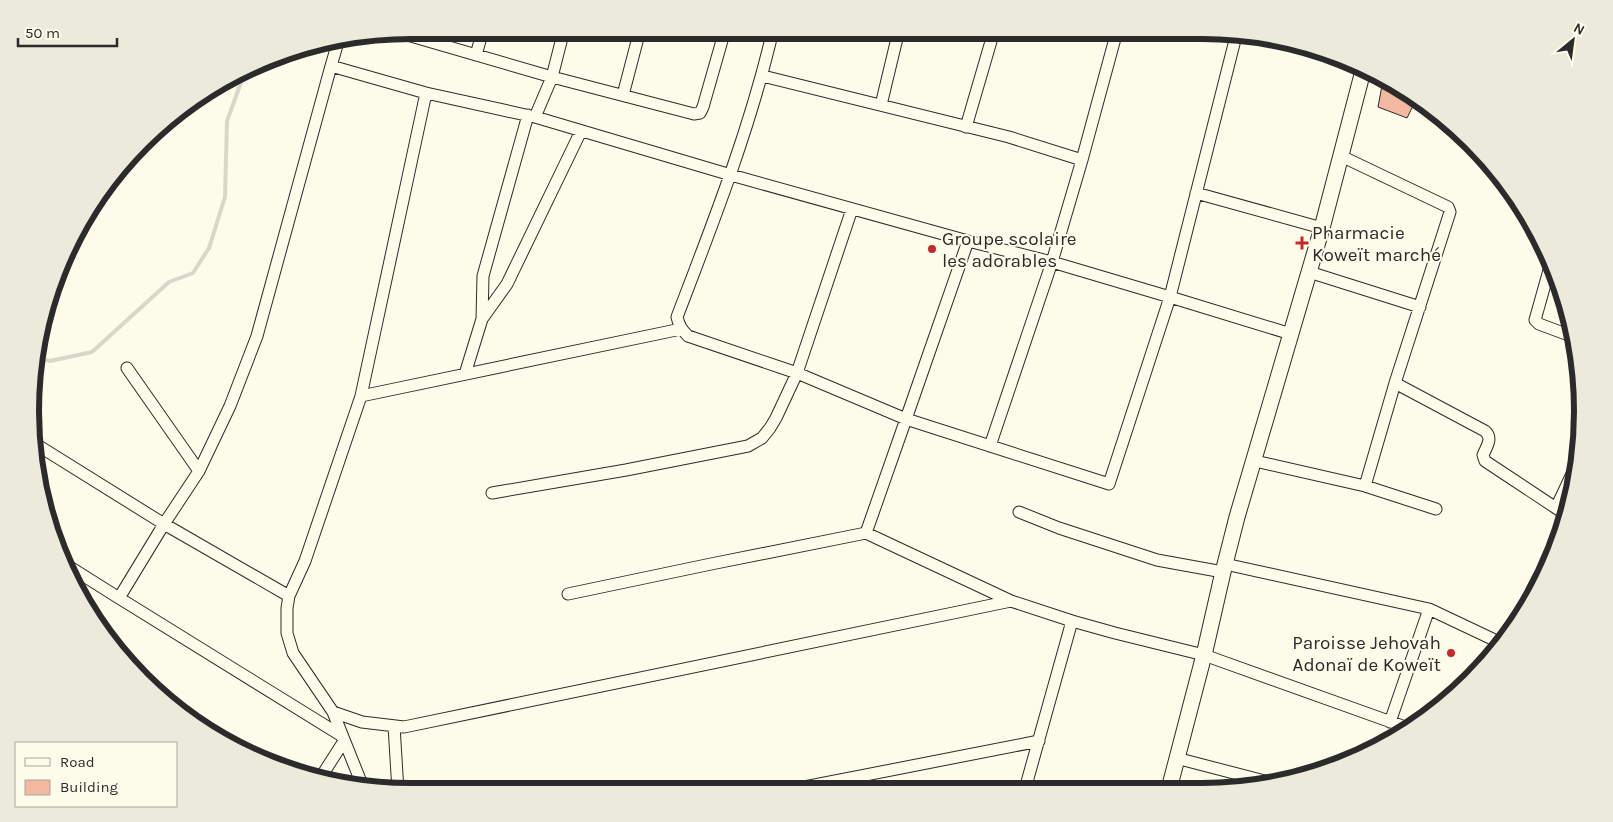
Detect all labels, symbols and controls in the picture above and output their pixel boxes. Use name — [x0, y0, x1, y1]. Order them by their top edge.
scale bar — [18, 15, 116, 47]
north arrow — [1548, 15, 1598, 65]
text: N — [1571, 19, 1588, 39]
text: 50 m — [25, 24, 60, 42]
place label: Pharmacie Koweït marché — [1312, 222, 1441, 266]
place label: Groupe scolaire les adorables — [942, 228, 1077, 272]
marker: Pharmacie Koweït marché — [1296, 237, 1308, 249]
marker: Groupe scolaire les adorables — [926, 243, 938, 255]
place label: Paroisse Jehovah Adonaï de Koweït — [1292, 632, 1441, 676]
marker: Paroisse Jehovah Adonaï de Koweït — [1445, 647, 1457, 659]
legend — [15, 742, 178, 807]
text: Road — [60, 753, 95, 771]
text: Building — [60, 778, 118, 796]

